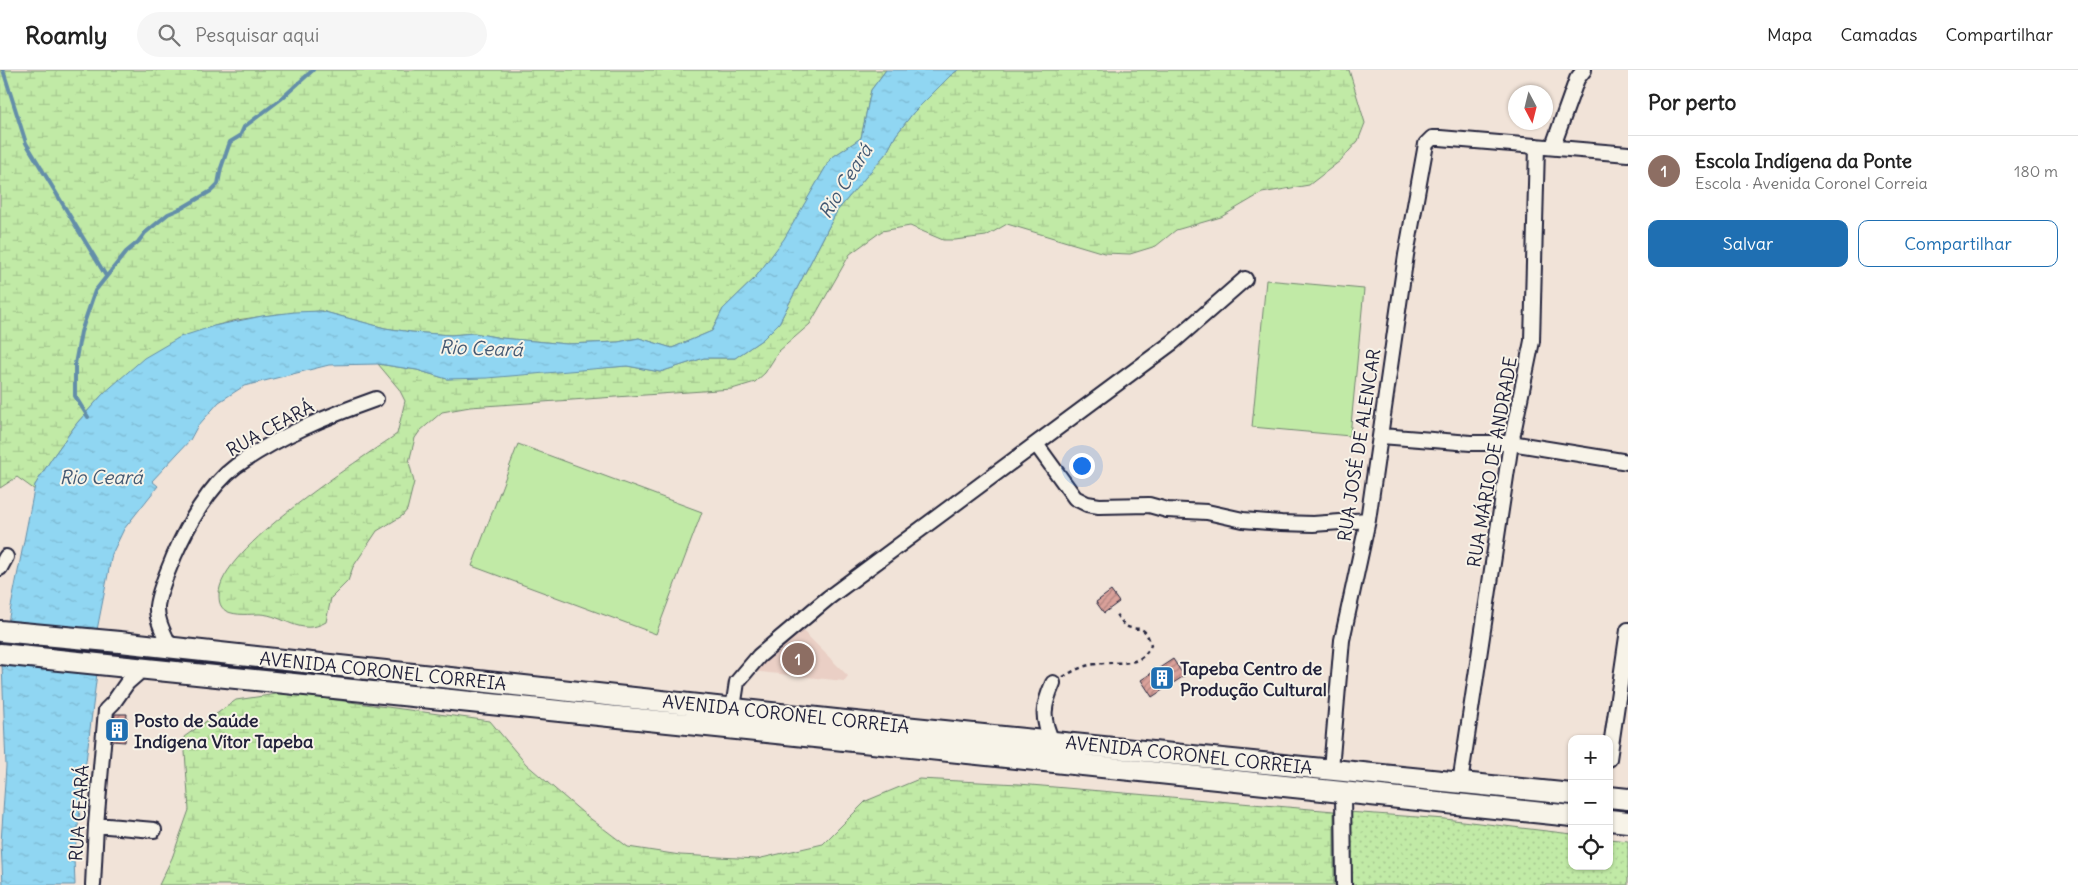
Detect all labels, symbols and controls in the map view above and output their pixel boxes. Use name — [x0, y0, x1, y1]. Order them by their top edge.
search box — [137, 12, 487, 57]
text: Roamly — [25, 20, 107, 50]
icon: search — [155, 21, 183, 49]
text: Pesquisar aqui — [195, 23, 319, 47]
text: Mapa — [1767, 23, 1812, 46]
text: Camadas — [1840, 23, 1917, 46]
text: Compartilhar — [1945, 23, 2053, 46]
north arrow — [1508, 85, 1553, 130]
text: Por perto — [1648, 89, 1736, 116]
water label: Rio Ceará — [813, 138, 878, 223]
text: Escola Indígena da Ponte — [1695, 149, 1912, 173]
text: 1 — [1661, 161, 1667, 181]
text: 180 m — [2014, 161, 2058, 181]
text: Escola · Avenida Coronel Correia — [1695, 173, 1928, 193]
button: Salvar — [1648, 220, 1848, 267]
button: Compartilhar — [1858, 220, 2058, 267]
water label: Rio Ceará — [439, 335, 524, 361]
street label: RUA JOSÉ DE ALENCAR — [1332, 347, 1386, 543]
street label: RUA MÁRIO DE ANDRADE — [1462, 355, 1522, 569]
street label: RUA CEARÁ — [222, 395, 318, 461]
your location — [1069, 453, 1095, 479]
water label: Rio Ceará — [59, 465, 144, 489]
pin: 1 — [782, 640, 814, 678]
street label: AVENIDA CORONEL CORREIA — [259, 647, 507, 695]
place label: Tapeba Centro de Produção Cultural — [1180, 657, 1327, 701]
building icon: Tapeba Centro de Produção Cultural — [1149, 665, 1175, 691]
street label: AVENIDA CORONEL CORREIA — [662, 690, 910, 738]
place label: Posto de Saúde Indígena Vítor Tapeba — [134, 709, 313, 753]
building icon: Posto de Saúde Indígena Vítor Tapeba — [104, 717, 130, 743]
street label: AVENIDA CORONEL CORREIA — [1065, 731, 1313, 779]
map controls — [1568, 735, 1613, 870]
button: + — [1568, 735, 1613, 780]
street label: RUA CEARÁ — [64, 764, 94, 862]
button: − — [1568, 780, 1613, 825]
button: locate — [1568, 825, 1613, 870]

